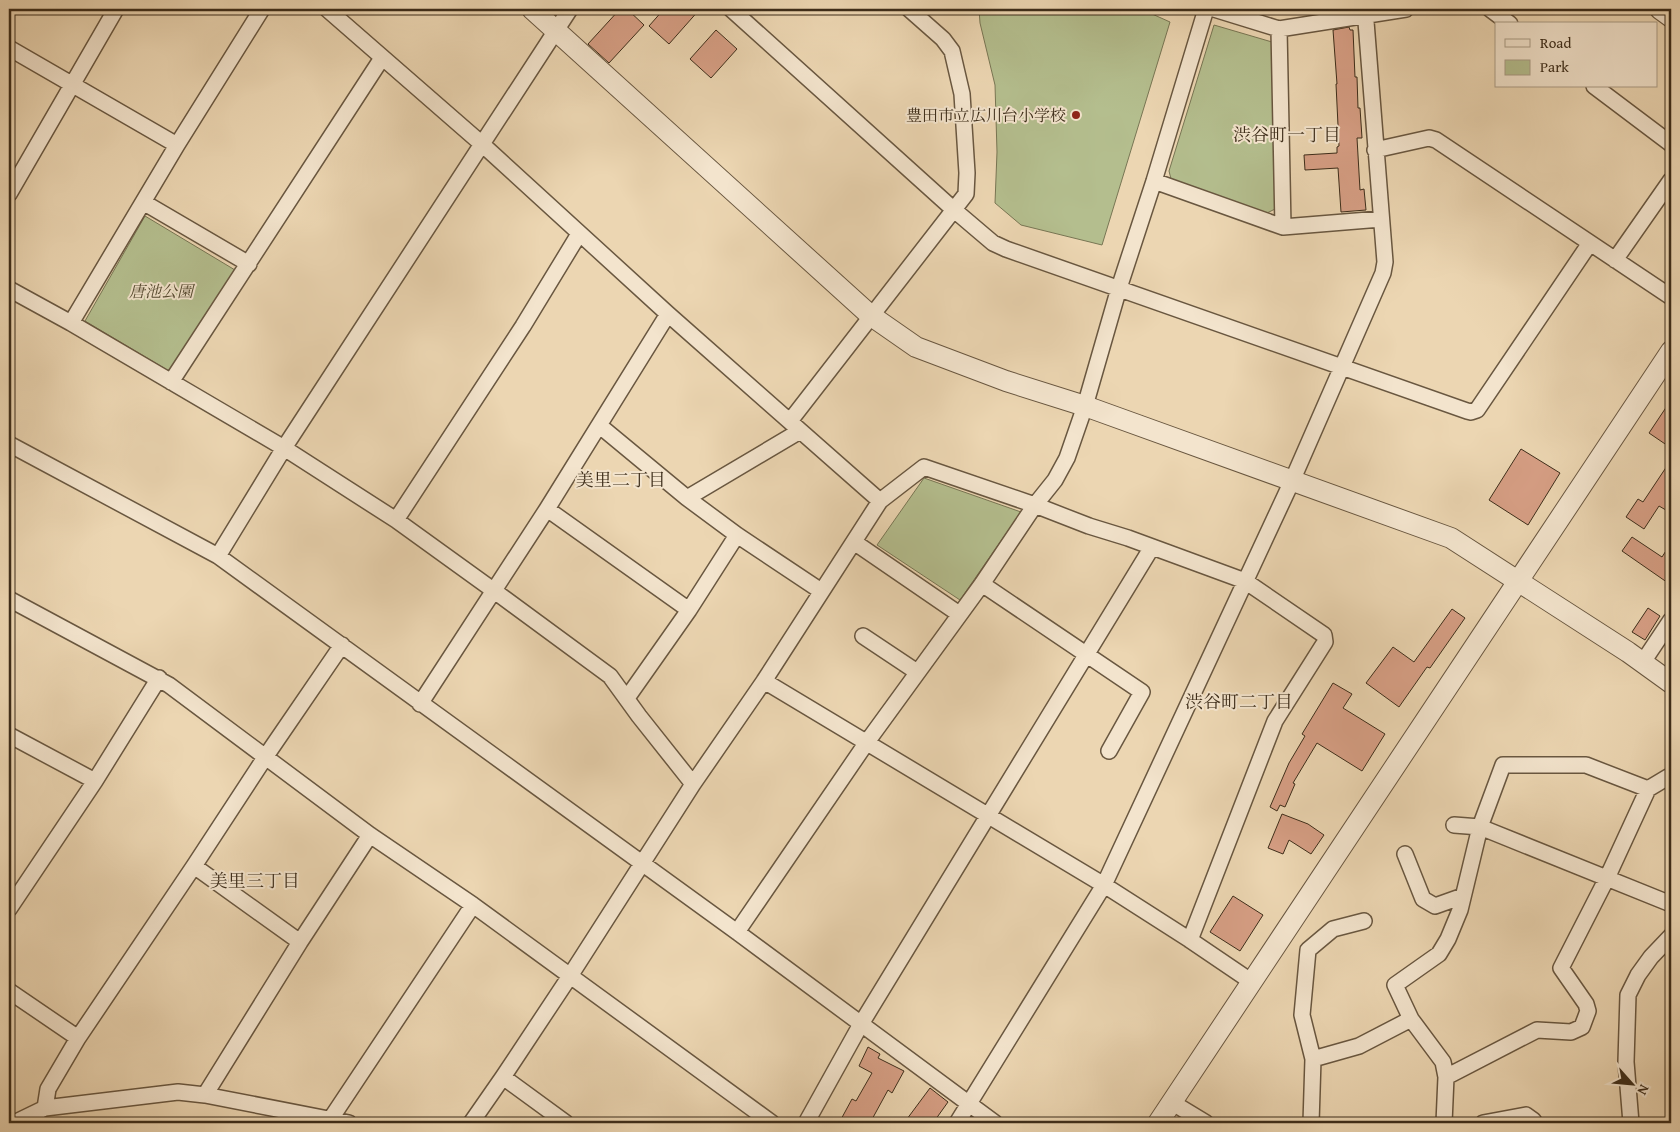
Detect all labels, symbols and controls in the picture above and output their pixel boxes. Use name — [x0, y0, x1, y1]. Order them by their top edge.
legend — [1495, 22, 1658, 88]
text: Road — [1540, 32, 1571, 53]
text: Park — [1540, 56, 1569, 77]
place label: 豊田市立広川台小学校 — [906, 103, 1066, 127]
marker: 豊田市立広川台小学校 — [1070, 109, 1082, 121]
district label: 渋谷町一丁目 — [1233, 121, 1341, 148]
park label: 唐池公園 — [129, 279, 196, 303]
district label: 美里二丁目 — [576, 466, 666, 493]
district label: 渋谷町二丁目 — [1185, 688, 1293, 715]
district label: 美里三丁目 — [210, 867, 300, 894]
north arrow — [1608, 1060, 1658, 1110]
text: N — [1632, 1081, 1655, 1099]

